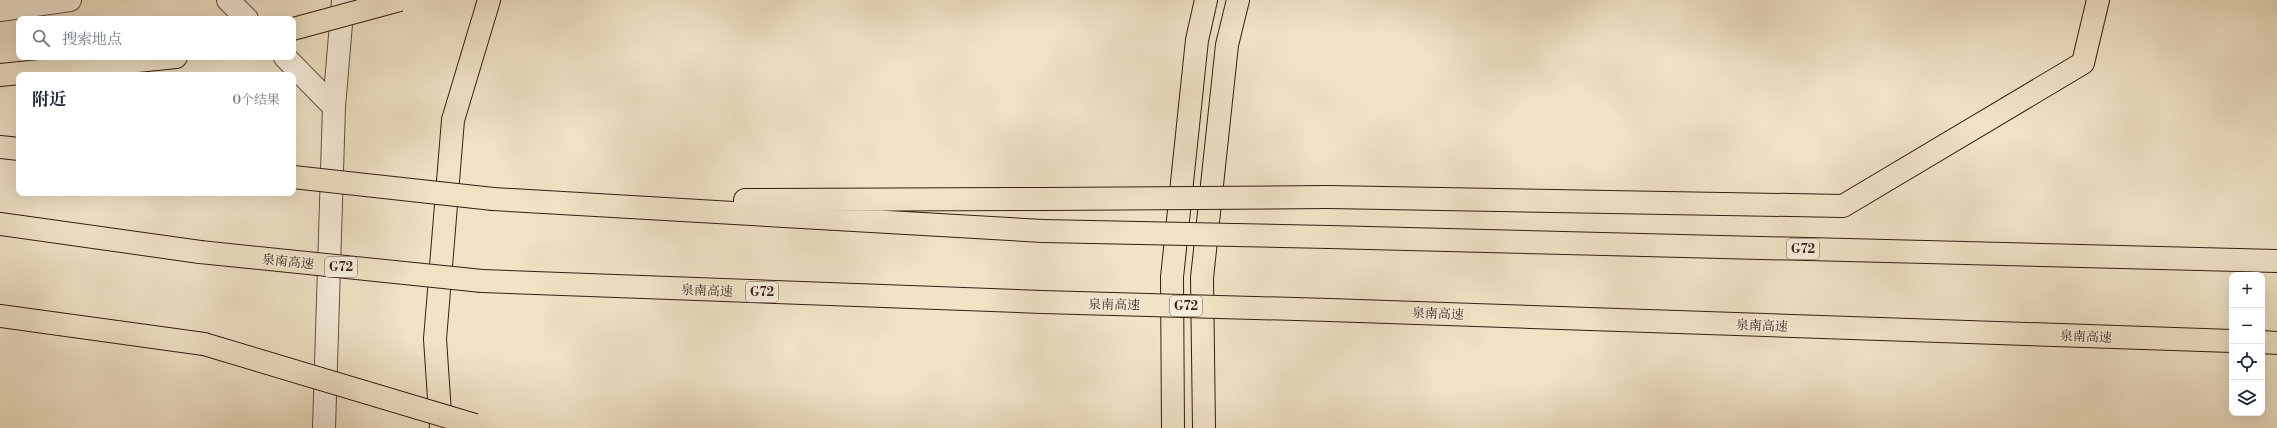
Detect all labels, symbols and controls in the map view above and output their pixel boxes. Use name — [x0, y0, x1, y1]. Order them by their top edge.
search box — [16, 16, 296, 60]
icon: search — [30, 27, 52, 49]
text: 搜索地点 — [62, 30, 122, 49]
text: 附近 — [32, 89, 66, 111]
text: 0个结果 — [232, 92, 280, 108]
road number: G72 — [1787, 239, 1819, 259]
street label: 泉南高速 — [261, 251, 315, 273]
road number: G72 — [325, 257, 357, 277]
map controls — [2229, 272, 2265, 416]
button: + — [2229, 272, 2265, 308]
street label: 泉南高速 — [681, 282, 733, 300]
road number: G72 — [746, 282, 778, 302]
road number: G72 — [1170, 296, 1202, 316]
street label: 泉南高速 — [1088, 297, 1140, 313]
street label: 泉南高速 — [1412, 305, 1464, 323]
button: − — [2229, 308, 2265, 344]
street label: 泉南高速 — [1736, 317, 1788, 335]
street label: 泉南高速 — [2060, 328, 2112, 346]
button: locate — [2229, 344, 2265, 380]
button: layers — [2229, 380, 2265, 416]

